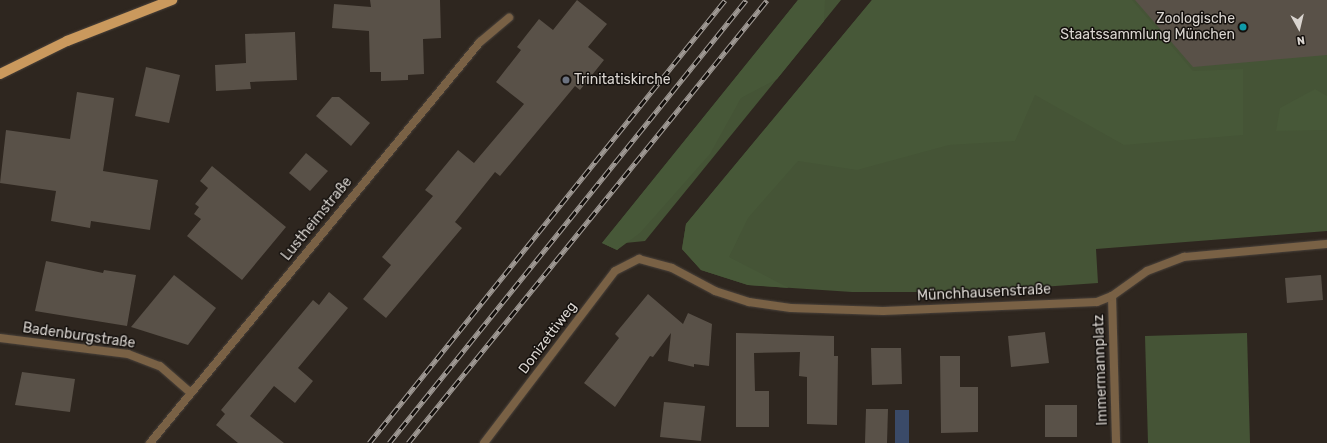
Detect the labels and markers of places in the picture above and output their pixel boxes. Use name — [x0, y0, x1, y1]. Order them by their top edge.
place label: Zoologische Staatssammlung München — [1060, 11, 1235, 44]
marker: Zoologische Staatssammlung München — [1238, 22, 1248, 32]
place label: Trinitatiskirche — [574, 72, 671, 88]
marker: Trinitatiskirche — [561, 75, 571, 85]

